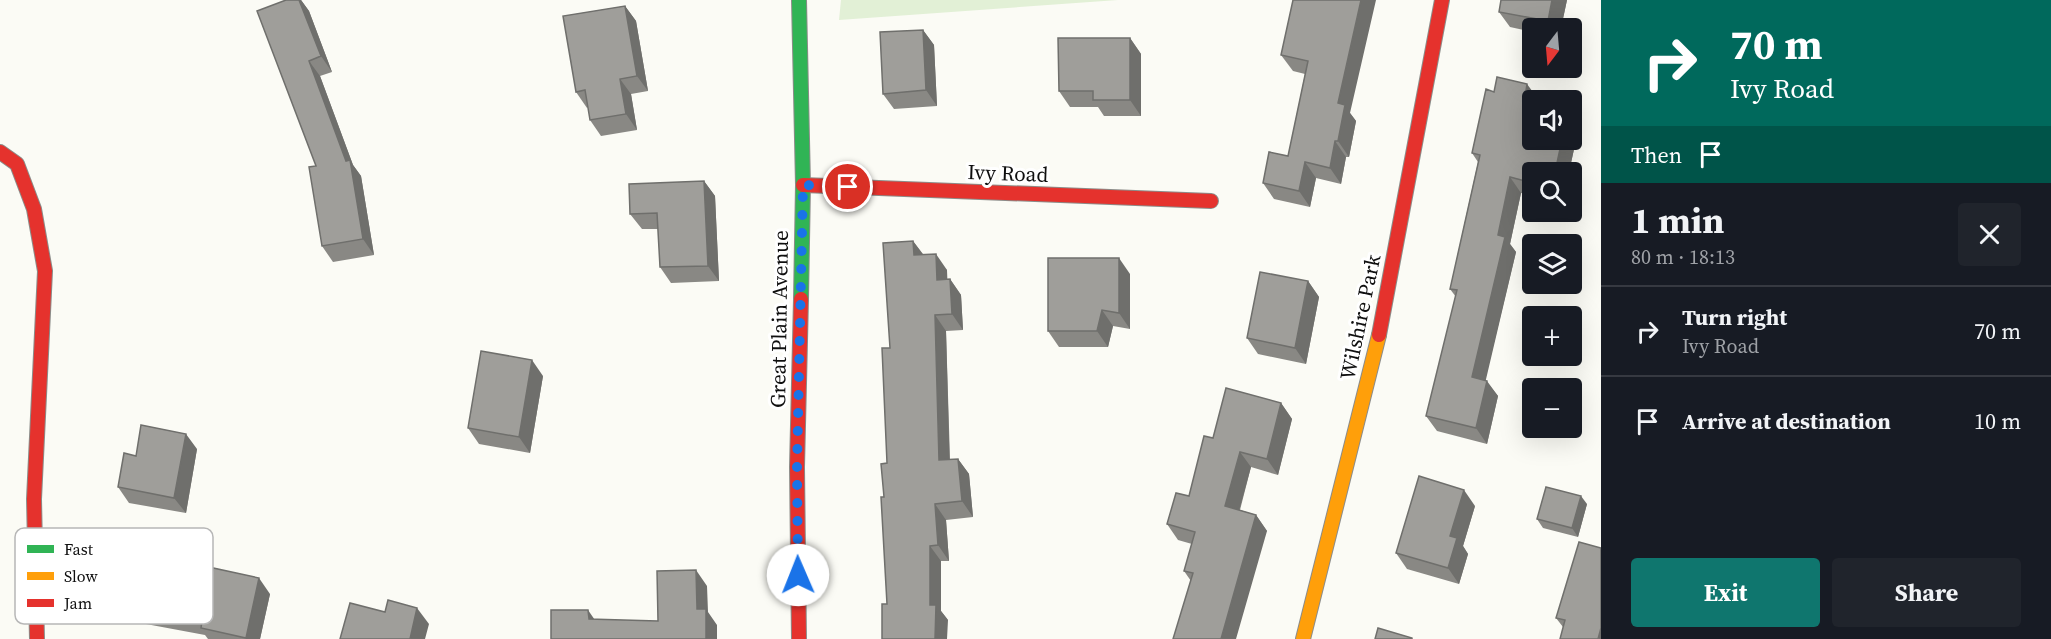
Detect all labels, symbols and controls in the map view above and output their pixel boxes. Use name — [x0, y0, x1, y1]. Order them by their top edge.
text: 70 m — [1730, 15, 1823, 73]
north arrow — [1522, 18, 1582, 78]
map controls — [1522, 18, 1582, 438]
icon: right — [1631, 24, 1709, 102]
text: Ivy Road — [1730, 70, 1834, 107]
button: sound — [1522, 90, 1582, 150]
icon: arrive — [1694, 138, 1727, 171]
text: Then — [1631, 140, 1682, 170]
street label: Ivy Road — [967, 157, 1049, 189]
pin — [822, 161, 873, 212]
button: search — [1522, 162, 1582, 222]
icon: arrive — [831, 170, 864, 203]
text: 1 min — [1631, 196, 1724, 245]
button: close — [1958, 203, 2021, 266]
street label: Great Plain Avenue — [763, 230, 795, 408]
button: layers — [1522, 234, 1582, 294]
text: 80 m · 18:13 — [1631, 243, 1735, 271]
street label: Wilshire Park — [1333, 251, 1388, 382]
text: Turn right — [1682, 302, 1787, 332]
button: + — [1522, 306, 1582, 366]
icon: right — [1631, 315, 1664, 348]
text: 70 m — [1974, 316, 2021, 346]
text: Ivy Road — [1682, 332, 1759, 360]
button: − — [1522, 378, 1582, 438]
icon: arrive — [1631, 405, 1664, 438]
text: Arrive at destination — [1682, 406, 1891, 436]
text: 10 m — [1974, 406, 2021, 436]
legend — [15, 528, 213, 624]
text: Fast — [64, 538, 94, 560]
position arrow — [766, 543, 830, 607]
button: Exit — [1631, 558, 1820, 627]
button: Share — [1832, 558, 2021, 627]
text: Slow — [64, 565, 99, 587]
text: Jam — [63, 592, 92, 614]

